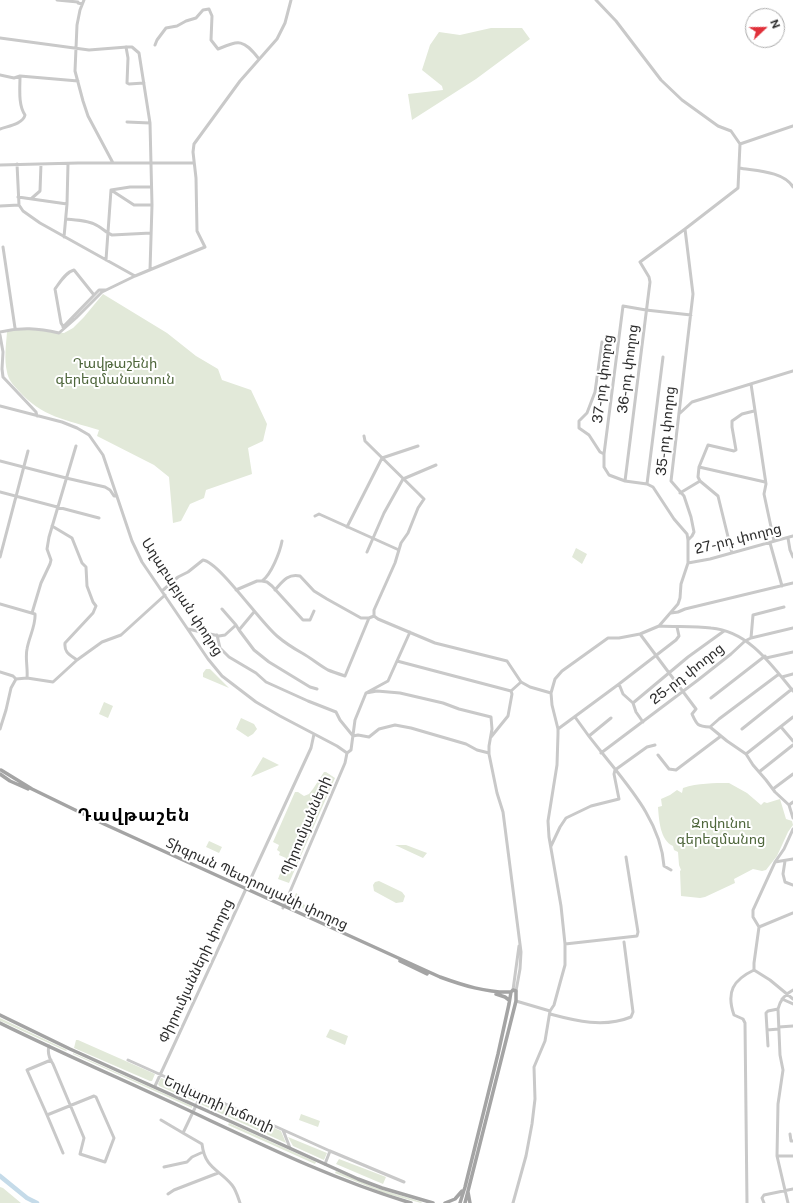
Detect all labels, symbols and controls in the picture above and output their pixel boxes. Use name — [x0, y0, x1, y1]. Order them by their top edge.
north arrow — [745, 8, 785, 48]
text: N — [768, 18, 782, 30]
street label: 36-րդ փողոց — [614, 323, 642, 415]
street label: 37-րդ փողոց — [589, 334, 617, 424]
park label: Դավթաշենի գերեզմանատուն — [55, 356, 175, 388]
street label: 35-րդ փողոց — [653, 385, 679, 477]
street label: 27-րդ փողոց — [693, 520, 783, 558]
street label: Աղաբաբյան փողոց — [138, 535, 226, 659]
street label: 25-րդ փողոց — [647, 640, 727, 708]
street label: Պիրումյանների — [277, 773, 335, 879]
district label: Դավթաշեն — [78, 804, 190, 826]
park label: Զովունու գերեզմանոց — [677, 816, 765, 848]
street label: Տիգրան Պետրոսյանի փողոց — [163, 834, 351, 934]
street label: Փիրումյանների փողոց — [155, 896, 237, 1046]
street label: Եղվարդի խճուղի — [161, 1072, 277, 1136]

